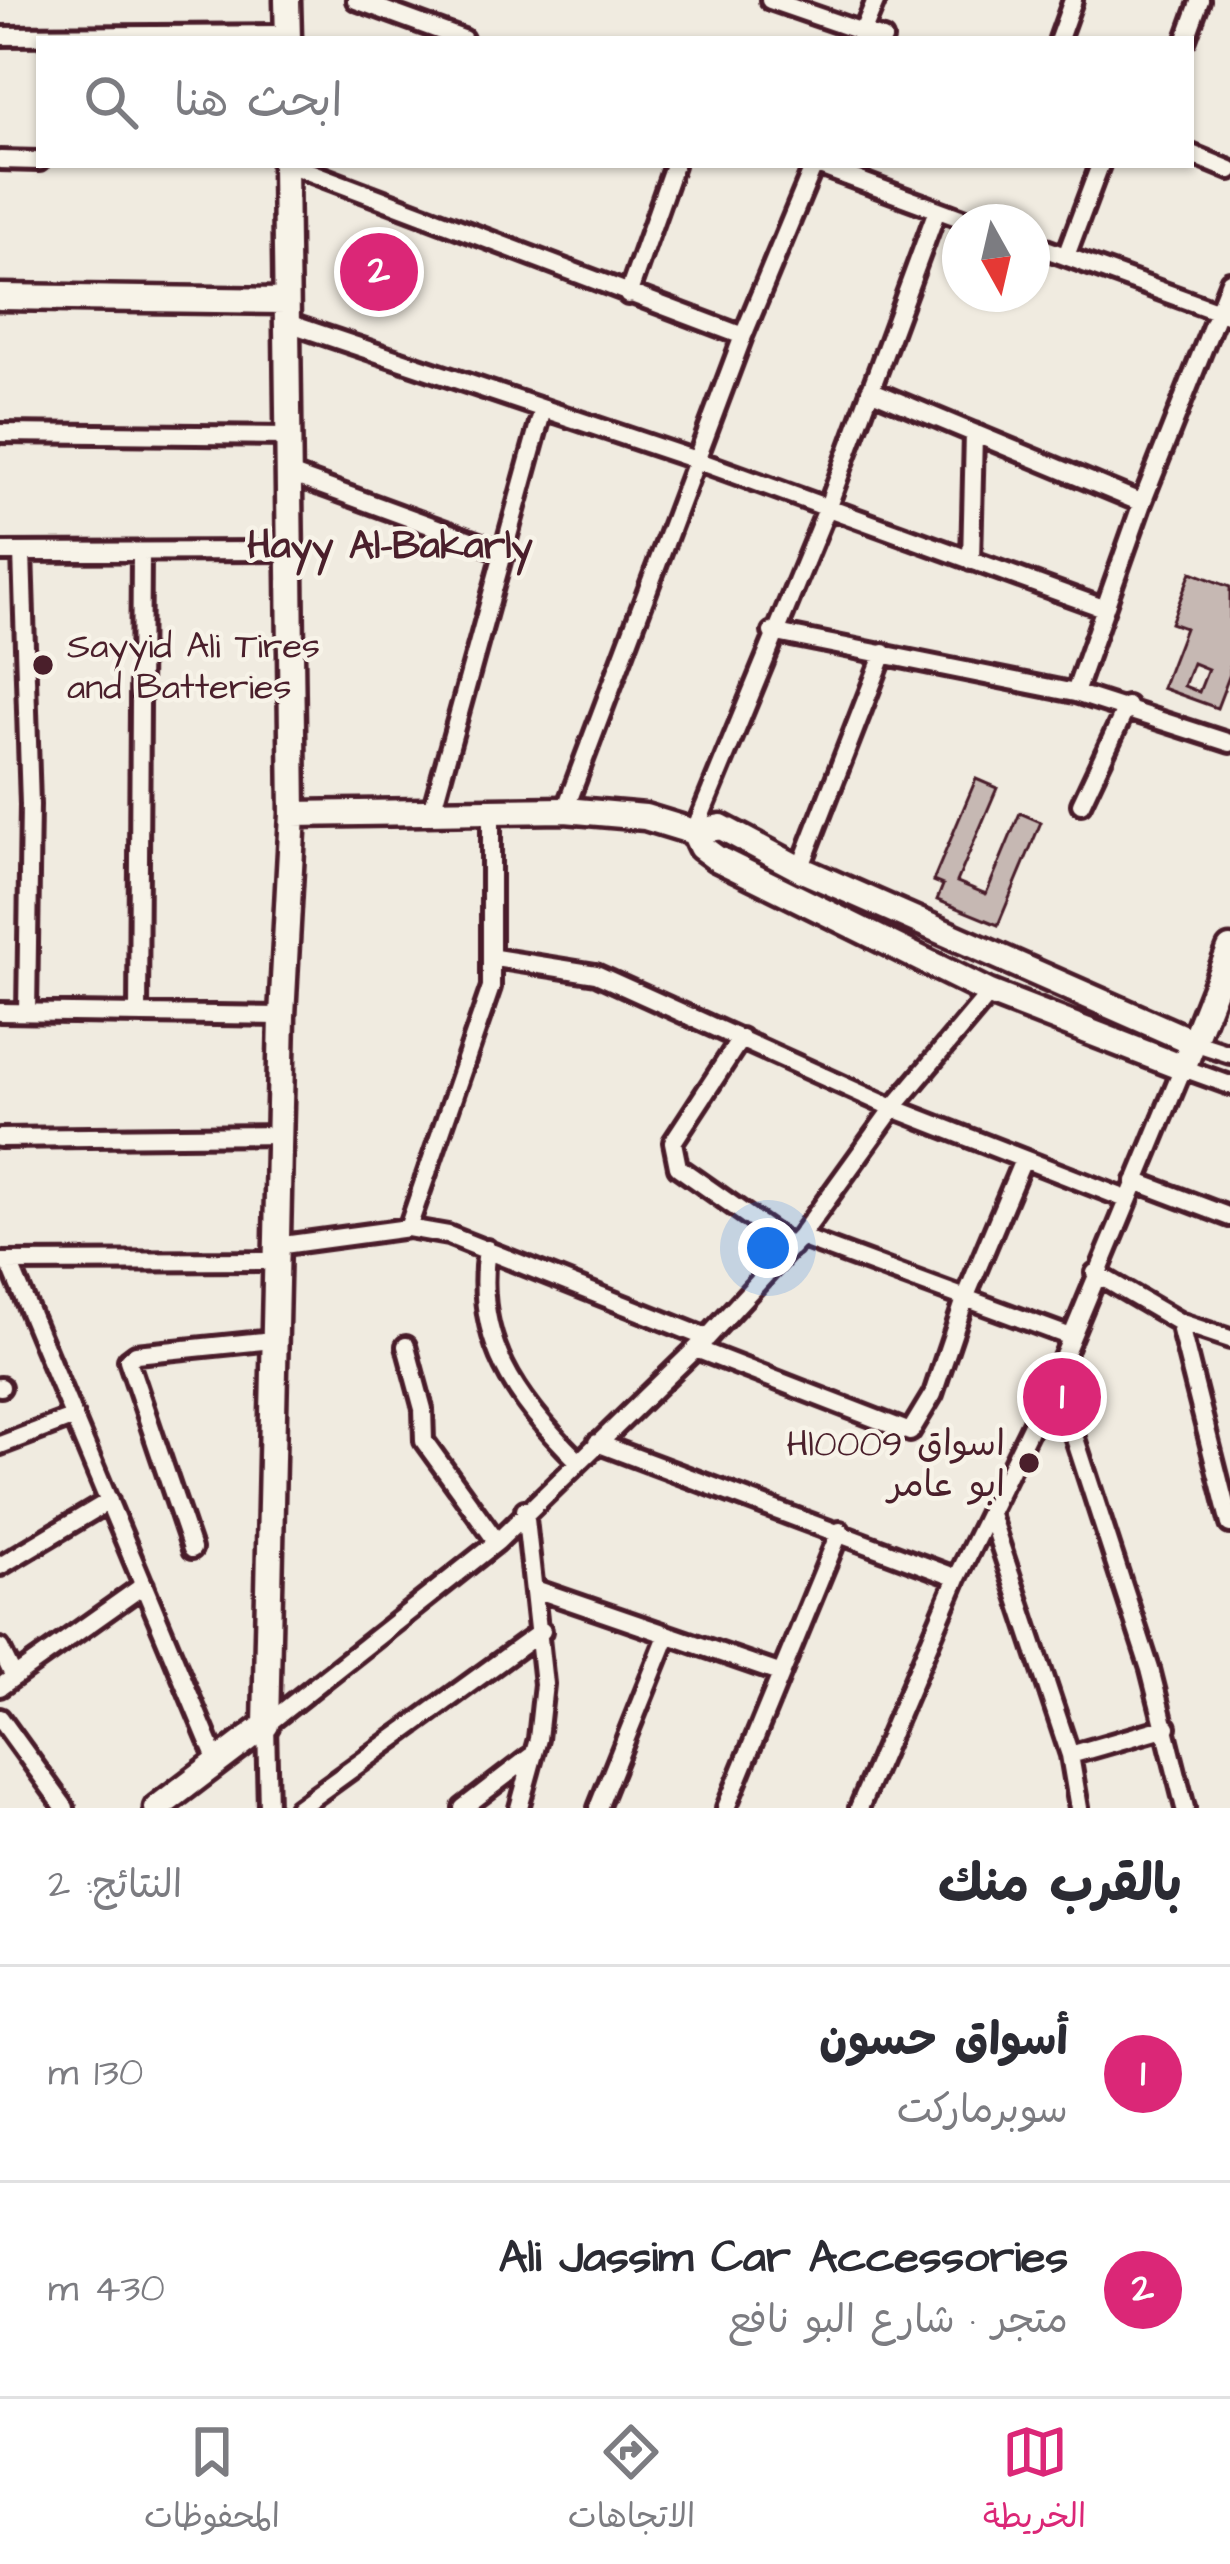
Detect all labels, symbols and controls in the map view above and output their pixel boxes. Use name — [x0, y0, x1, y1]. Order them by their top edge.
search box — [36, 36, 1194, 168]
icon: search — [78, 69, 144, 135]
text: ابحث هنا — [174, 71, 342, 133]
north arrow — [942, 204, 1050, 312]
pin: 2 — [340, 227, 418, 317]
district label: Hayy Al-Bakarly — [247, 520, 533, 576]
place label: Sayyid Ali Tires and Batteries — [67, 621, 320, 713]
marker: Sayyid Ali Tires and Batteries — [30, 652, 56, 678]
your location — [738, 1218, 798, 1278]
pin: 1 — [1023, 1352, 1101, 1442]
place label: Hl0009 اسواق ابو عامر — [786, 1419, 1005, 1511]
marker: Hl0009 اسواق ابو عامر — [1016, 1450, 1042, 1476]
text: بالقرب منك — [938, 1850, 1182, 1921]
text: النتائج: 2 — [48, 1859, 182, 1913]
text: أسواق حسون — [819, 2010, 1068, 2072]
text: 130 m — [48, 2047, 143, 2101]
text: 1 — [1141, 2047, 1146, 2101]
text: سوبرماركت — [897, 2084, 1068, 2138]
text: Ali Jassim Car Accessories — [499, 2227, 1068, 2289]
text: 430 m — [48, 2263, 165, 2317]
text: 2 — [1132, 2263, 1154, 2317]
text: متجر · شارع البو نافع — [728, 2294, 1068, 2348]
tab: المحفوظات — [144, 2419, 280, 2545]
tab: الاتجاهات — [568, 2419, 695, 2545]
tab: الخريطة — [983, 2419, 1086, 2545]

